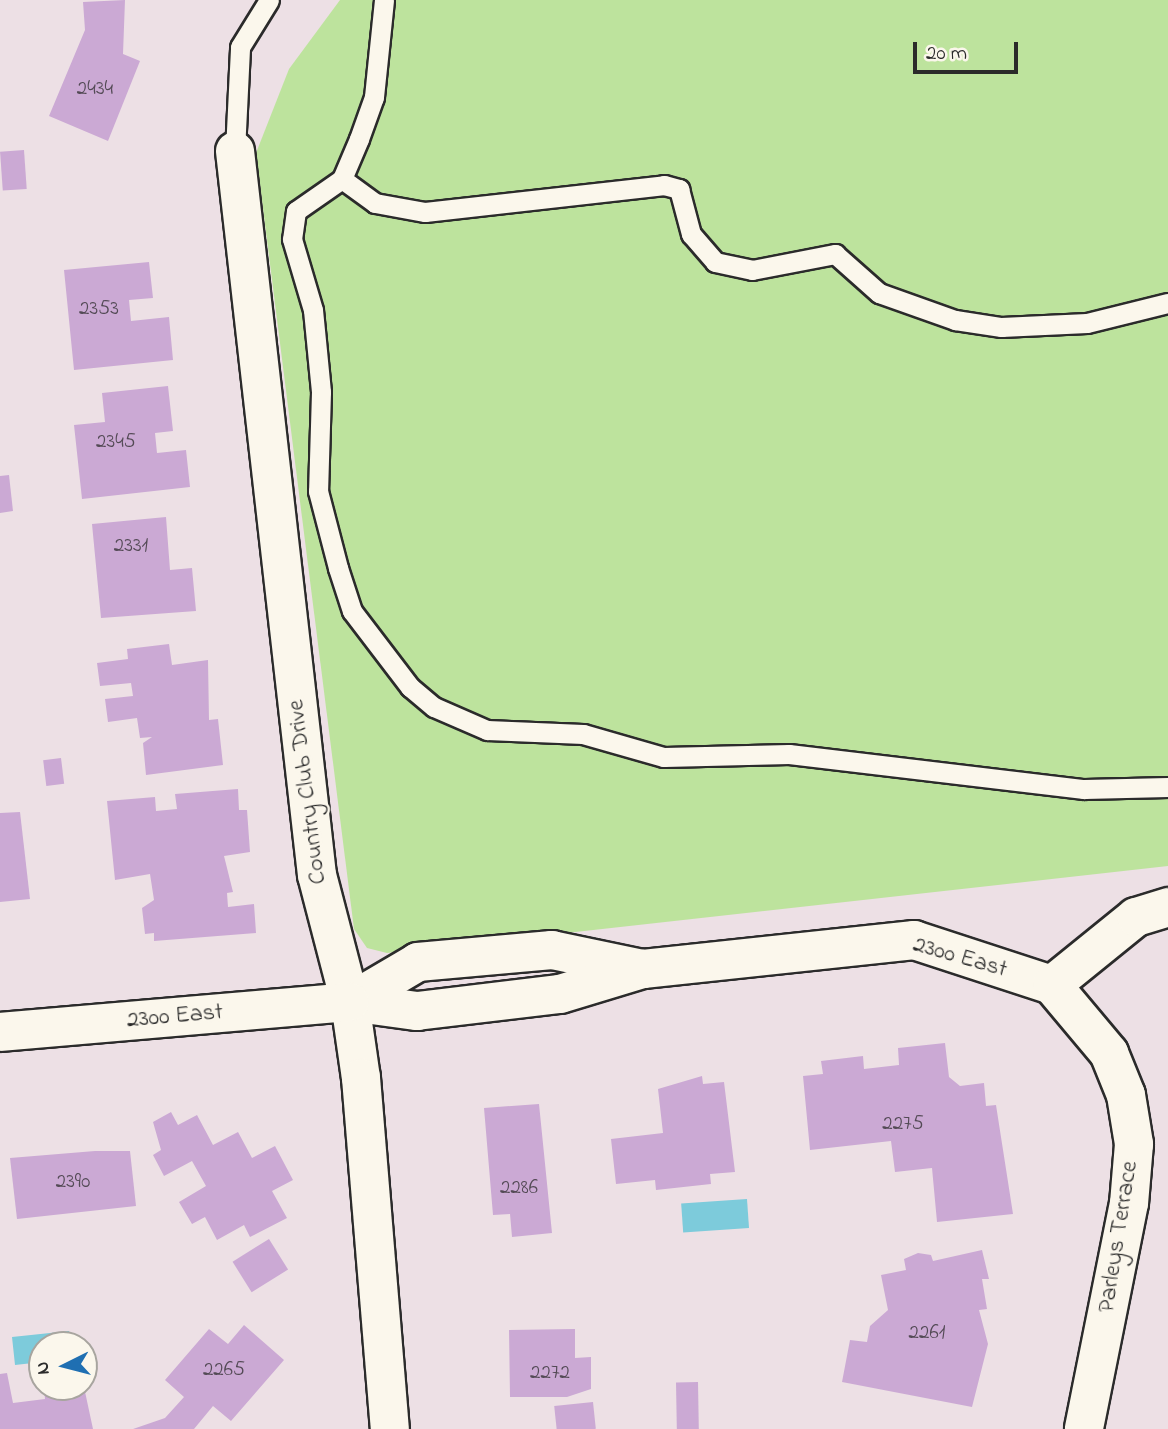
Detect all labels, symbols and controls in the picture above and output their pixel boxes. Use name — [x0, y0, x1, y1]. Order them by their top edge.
scale bar — [916, 28, 1021, 72]
text: 20 m — [926, 39, 967, 69]
house number: 2434 — [77, 76, 113, 102]
house number: 2353 — [79, 296, 119, 322]
house number: 2345 — [96, 429, 136, 455]
house number: 2331 — [114, 533, 148, 559]
street label: Country Club Drive — [282, 698, 334, 886]
street label: 2300 East — [910, 931, 1010, 985]
street label: 2300 East — [126, 998, 224, 1036]
house number: 2275 — [882, 1111, 924, 1137]
street label: Parleys Terrace — [1093, 1159, 1145, 1315]
house number: 2390 — [56, 1169, 90, 1195]
house number: 2286 — [500, 1175, 538, 1201]
house number: 2261 — [909, 1320, 945, 1346]
north arrow — [28, 1331, 98, 1401]
house number: 2265 — [203, 1357, 245, 1383]
text: N — [30, 1360, 58, 1376]
house number: 2272 — [530, 1360, 570, 1386]

